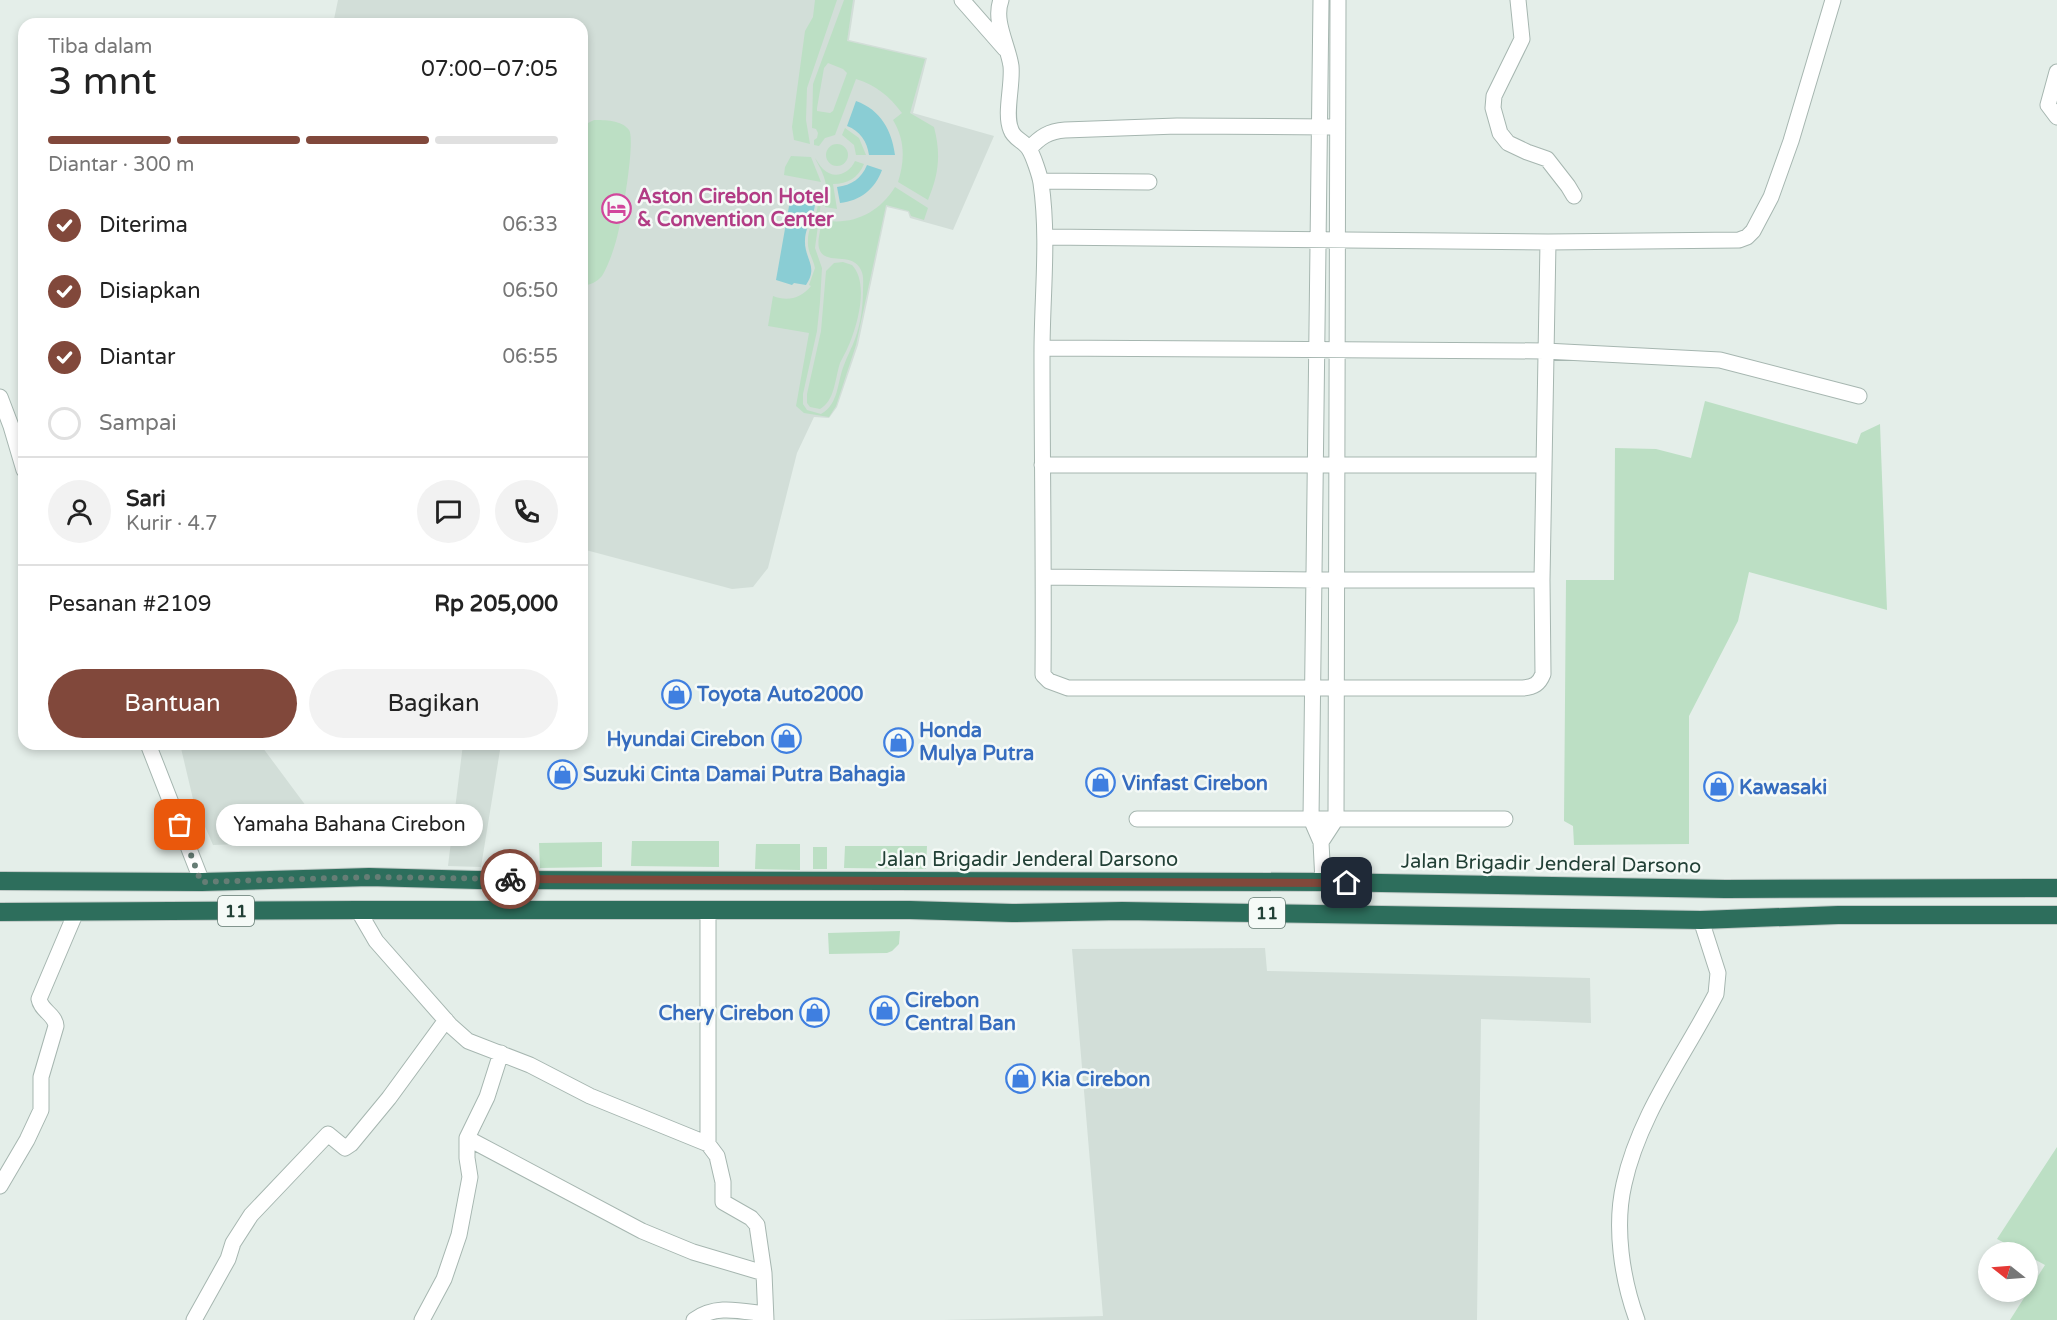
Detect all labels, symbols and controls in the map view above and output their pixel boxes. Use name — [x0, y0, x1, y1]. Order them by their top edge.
text: Tiba dalam — [48, 35, 152, 59]
text: 07:00–07:05 — [421, 56, 558, 82]
text: 3 mnt — [48, 58, 157, 105]
text: Diantar · 300 m — [48, 153, 194, 177]
place label: Aston Cirebon Hotel & Convention Center — [637, 185, 834, 232]
hotel icon: Aston Cirebon Hotel & Convention Center — [600, 192, 632, 224]
icon: check — [48, 209, 81, 242]
text: Diterima — [99, 212, 188, 238]
text: 06:33 — [503, 213, 558, 237]
icon: check — [48, 275, 81, 308]
text: Disiapkan — [99, 278, 201, 304]
text: 06:50 — [503, 279, 558, 303]
icon: check — [48, 341, 81, 374]
text: Diantar — [99, 344, 175, 370]
text: 06:55 — [503, 345, 558, 369]
text: Sampai — [99, 410, 177, 436]
button: person — [48, 480, 111, 543]
button: chat — [417, 480, 480, 543]
button: phone — [495, 480, 558, 543]
text: Sari — [126, 486, 166, 512]
text: Kurir · 4.7 — [126, 512, 218, 536]
text: Pesanan #2109 — [48, 591, 211, 617]
text: Rp 205,000 — [434, 591, 558, 617]
button: Bantuan — [48, 669, 297, 738]
button: Bagikan — [309, 669, 558, 738]
shop icon: Toyota Auto2000 — [660, 678, 692, 710]
place label: Toyota Auto2000 — [696, 683, 864, 707]
place label: Honda Mulya Putra — [919, 719, 1034, 766]
shop icon: Hyundai Cirebon — [770, 723, 802, 755]
shop icon: Honda Mulya Putra — [882, 726, 914, 758]
place label: Hyundai Cirebon — [606, 728, 765, 752]
shop icon: Suzuki Cinta Damai Putra Bahagia — [546, 758, 578, 790]
place label: Suzuki Cinta Damai Putra Bahagia — [583, 763, 906, 787]
shop icon: Vinfast Cirebon — [1085, 767, 1117, 799]
shop icon: Kawasaki — [1702, 771, 1734, 803]
place label: Vinfast Cirebon — [1122, 772, 1268, 796]
place label: Kawasaki — [1739, 776, 1827, 800]
pin — [154, 799, 205, 850]
callout: Yamaha Bahana Cirebon — [216, 804, 483, 846]
icon: bag — [163, 808, 196, 841]
text: Yamaha Bahana Cirebon — [233, 813, 466, 837]
street label: Jalan Brigadir Jenderal Darsono — [878, 848, 1178, 872]
courier — [480, 849, 540, 909]
street label: Jalan Brigadir Jenderal Darsono — [1401, 849, 1701, 879]
pin — [1321, 857, 1372, 908]
icon: bike — [494, 863, 527, 896]
icon: home — [1330, 866, 1363, 899]
road number: 11 — [218, 896, 254, 926]
road number: 11 — [1249, 898, 1285, 928]
place label: Cirebon Central Ban — [905, 989, 1016, 1036]
shop icon: Cirebon Central Ban — [868, 995, 900, 1027]
shop icon: Chery Cirebon — [799, 997, 831, 1029]
place label: Chery Cirebon — [658, 1002, 794, 1026]
shop icon: Kia Cirebon — [1004, 1063, 1036, 1095]
place label: Kia Cirebon — [1041, 1068, 1150, 1092]
north arrow — [1978, 1242, 2038, 1302]
map controls — [1978, 1242, 2038, 1302]

